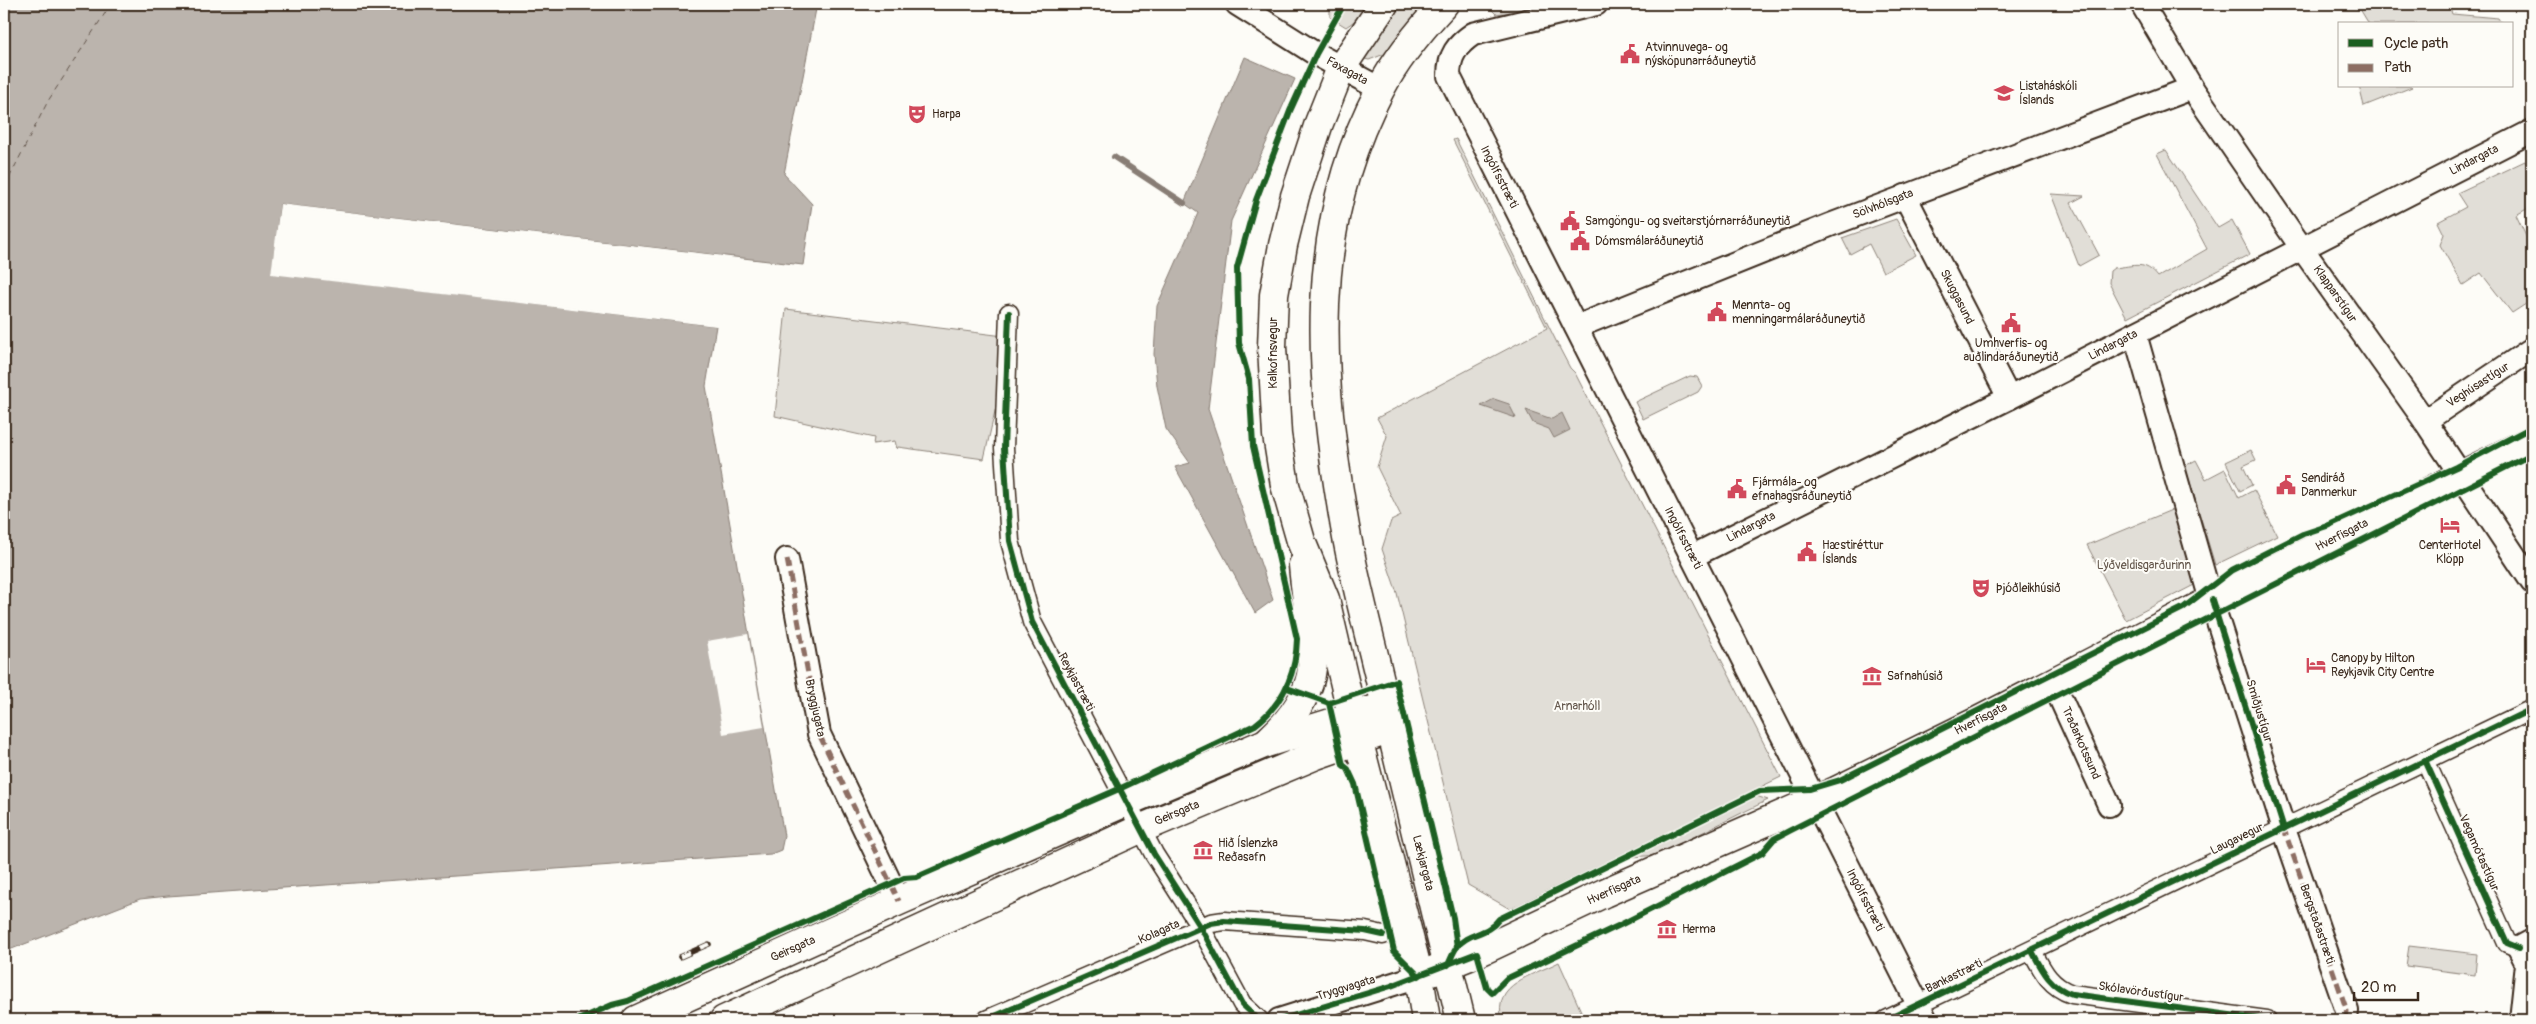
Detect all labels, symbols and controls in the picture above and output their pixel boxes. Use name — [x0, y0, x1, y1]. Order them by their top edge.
legend — [2338, 22, 2514, 88]
text: Cycle path — [2384, 34, 2448, 53]
place label: Atvinnuvega- og nýsköpunarráðuneytið — [1645, 40, 1757, 69]
public building icon: Atvinnuvega- og nýsköpunarráðuneytið — [1619, 43, 1641, 65]
street label: Faxagata — [1324, 53, 1371, 89]
text: Path — [2384, 58, 2411, 77]
place label: Listaháskóli Íslands — [2019, 79, 2077, 108]
school or university icon: Listaháskóli Íslands — [1993, 82, 2015, 104]
theatre icon: Harpa — [906, 103, 928, 125]
place label: Harpa — [932, 107, 961, 122]
street label: Lindargata — [2447, 141, 2501, 179]
street label: Ingólfsstræti — [1477, 143, 1521, 211]
street label: Sölvhólsgata — [1850, 185, 1916, 222]
public building icon: Samgöngu- og sveitarstjórnarráðuneytið — [1559, 210, 1581, 232]
place label: Samgöngu- og sveitarstjórnarráðuneytið — [1585, 214, 1791, 229]
public building icon: Dómsmálaráðuneytið — [1569, 230, 1591, 252]
place label: Dómsmálaráðuneytið — [1595, 234, 1704, 249]
street label: Klapparstígur — [2310, 262, 2361, 326]
street label: Skuggasund — [1937, 267, 1977, 327]
place label: Mennta- og menningarmálaráðuneytið — [1732, 298, 1866, 327]
public building icon: Mennta- og menningarmálaráðuneytið — [1706, 301, 1728, 323]
public building icon: Umhverfis- og auðlindaráðuneytið — [2000, 312, 2022, 334]
street label: Kalkofnsvegur — [1266, 317, 1281, 389]
street label: Lindargata — [2086, 326, 2140, 364]
place label: Umhverfis- og auðlindaráðuneytið — [1963, 336, 2059, 365]
street label: Veghúsastígur — [2444, 359, 2513, 411]
place label: Sendiráð Danmerkur — [2301, 471, 2357, 500]
public building icon: Sendiráð Danmerkur — [2275, 474, 2297, 496]
place label: Fjármála- og efnahagsráðuneytið — [1752, 475, 1852, 504]
public building icon: Fjármála- og efnahagsráðuneytið — [1726, 478, 1748, 500]
street label: Ingólfsstræti — [1661, 504, 1705, 572]
street label: Lindargata — [1724, 508, 1778, 546]
hotel icon: CenterHotel Klöpp — [2439, 514, 2461, 536]
street label: Hverfisgata — [2313, 515, 2371, 555]
place label: Hæstiréttur Íslands — [1822, 538, 1884, 567]
place label: CenterHotel Klöpp — [2419, 538, 2481, 567]
public building icon: Hæstiréttur Íslands — [1796, 541, 1818, 563]
park label: Lýðveldisgarðurinn — [2097, 558, 2192, 573]
theatre icon: Þjóðleikhúsið — [1970, 577, 1992, 599]
place label: Þjóðleikhúsið — [1996, 581, 2061, 596]
street label: Reykjastræti — [1054, 650, 1098, 714]
place label: Canopy by Hilton Reykjavik City Centre — [2331, 651, 2434, 680]
hotel icon: Canopy by Hilton Reykjavik City Centre — [2305, 654, 2327, 676]
museum icon: Safnahúsið — [1861, 665, 1883, 687]
place label: Safnahúsið — [1887, 669, 1943, 684]
street label: Bryggjugata — [802, 678, 829, 739]
street label: Smiðjustígur — [2242, 678, 2276, 745]
park label: Arnarhóll — [1554, 699, 1600, 714]
street label: Hverfisgata — [1952, 699, 2010, 739]
street label: Traðarkotssund — [2058, 704, 2104, 782]
street label: Geirsgata — [1152, 797, 1202, 829]
street label: Vegamótastígur — [2455, 812, 2503, 894]
street label: Laugavegur — [2208, 819, 2267, 858]
street label: Lækjargata — [1409, 834, 1437, 893]
place label: Hið Íslenzka Reðasafn — [1218, 835, 1278, 865]
museum icon: Hið Íslenzka Reðasafn — [1192, 839, 1214, 861]
street label: Ingólfsstræti — [1843, 866, 1887, 934]
street label: Hverfisgata — [1585, 871, 1644, 908]
street label: Bergstaðastræti — [2296, 882, 2338, 966]
street label: Kolagata — [1136, 916, 1182, 948]
museum icon: Herma — [1656, 918, 1678, 940]
place label: Herma — [1682, 922, 1716, 937]
street label: Geirsgata — [768, 932, 818, 965]
street label: Bankastræti — [1923, 956, 1985, 996]
scale bar — [2354, 969, 2417, 1001]
street label: Tryggvagata — [1315, 972, 1377, 1004]
text: 20 m — [2361, 978, 2396, 997]
street label: Skólavörðustígur — [2097, 979, 2185, 1006]

